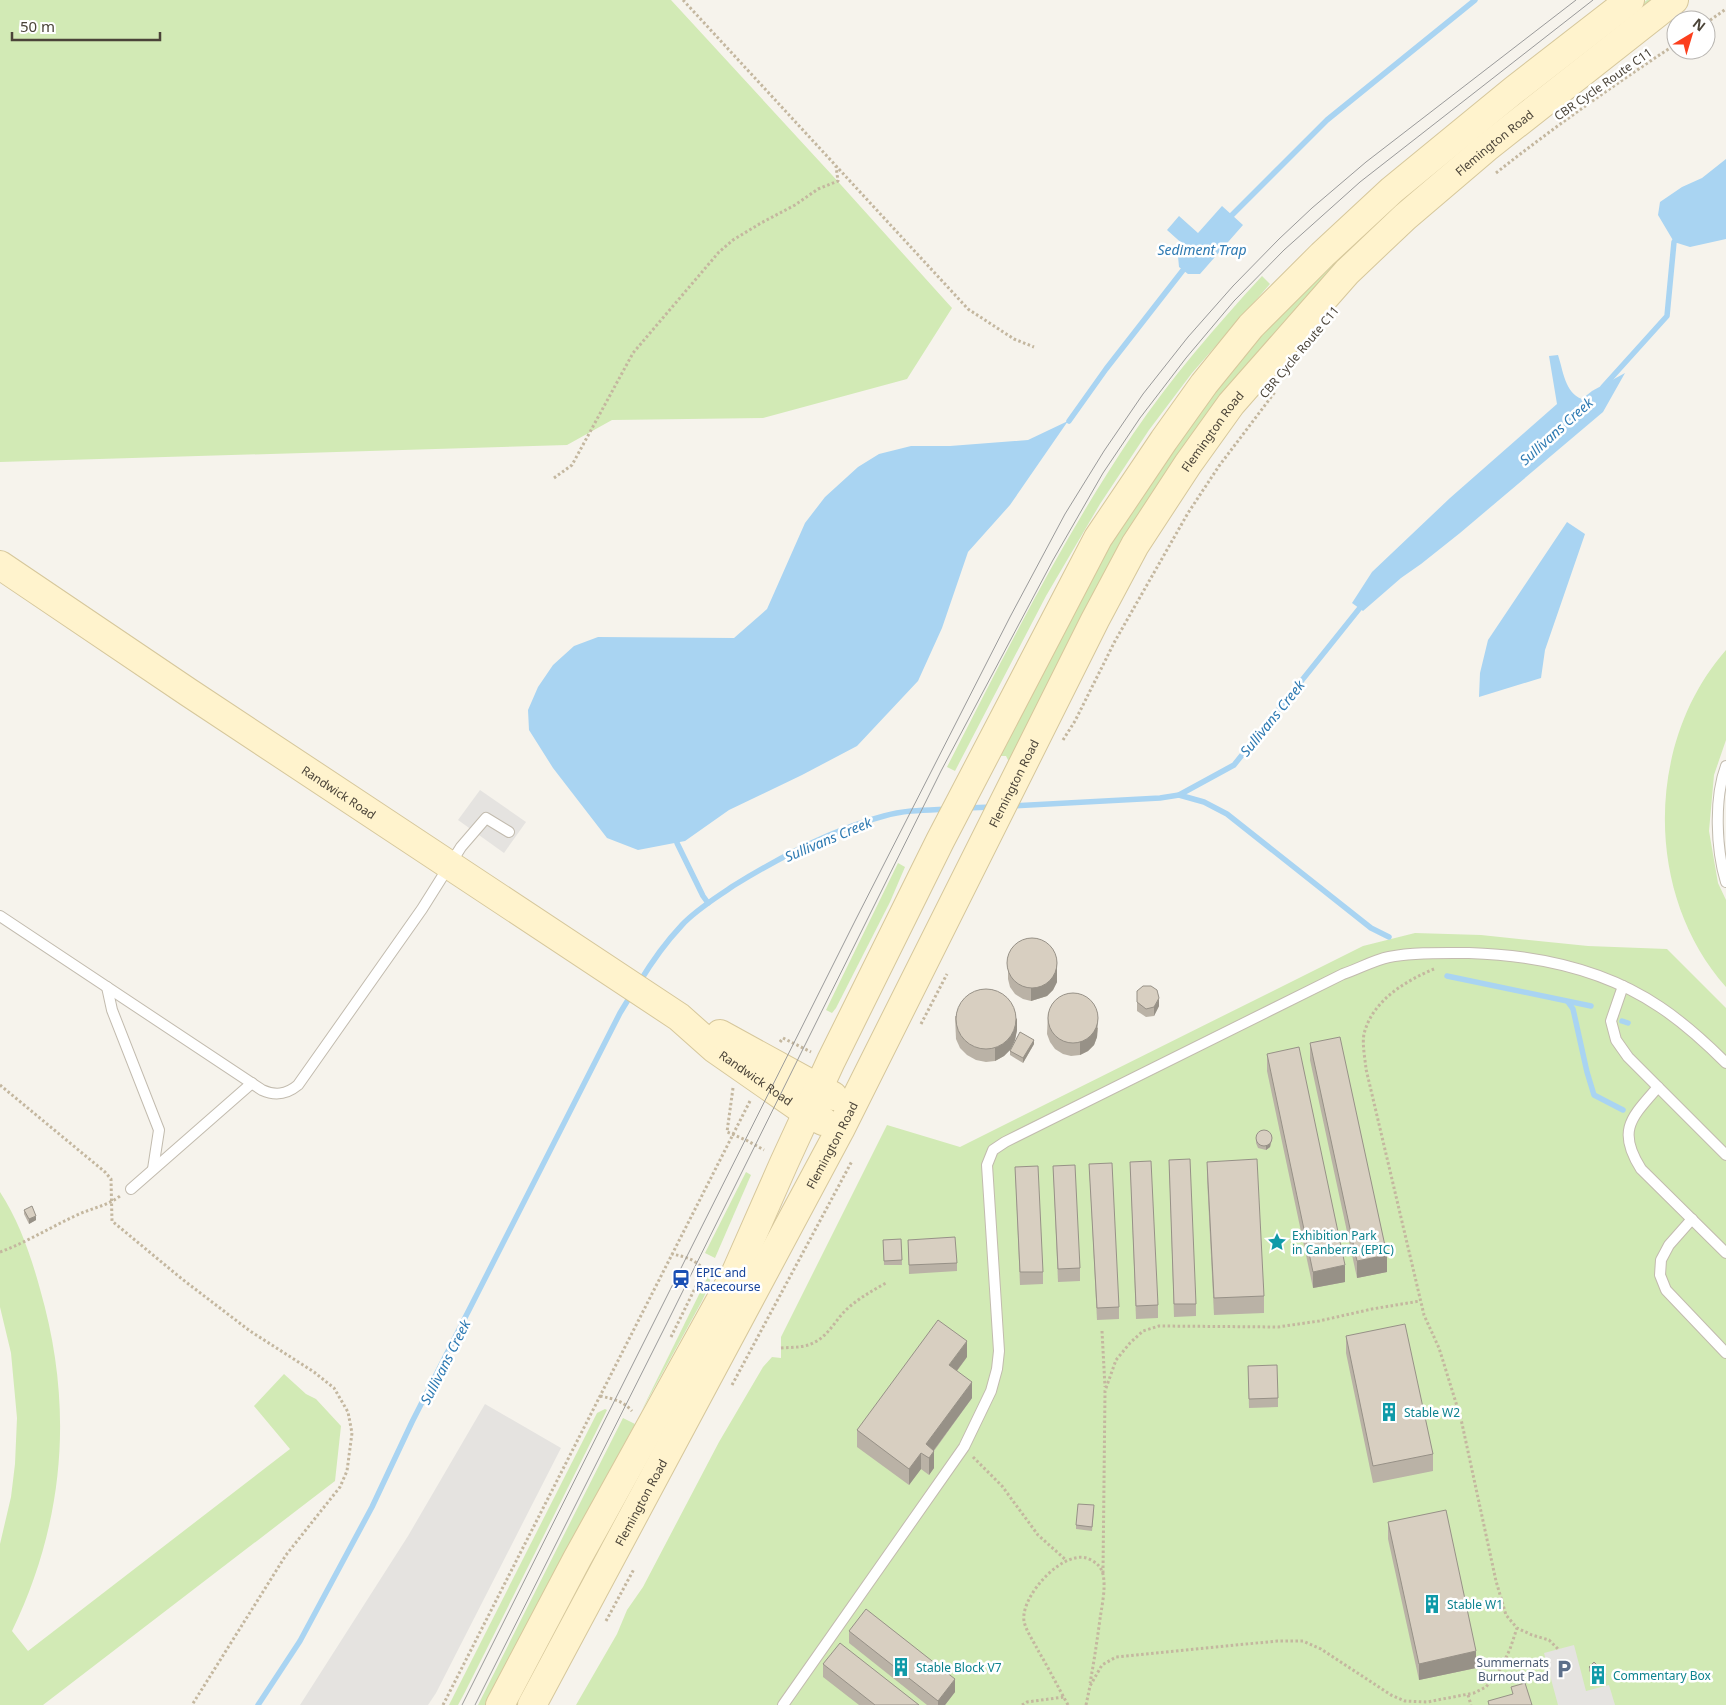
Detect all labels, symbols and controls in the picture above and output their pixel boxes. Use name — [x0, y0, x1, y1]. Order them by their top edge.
scale bar — [12, 10, 160, 42]
north arrow — [1666, 10, 1716, 60]
text: N — [1689, 13, 1710, 35]
text: 50 m — [20, 16, 55, 36]
street label: CBR Cycle Route C11 — [1551, 44, 1655, 124]
street label: Flemington Road — [1451, 105, 1537, 179]
water label: Sediment Trap — [1157, 240, 1247, 259]
street label: CBR Cycle Route C11 — [1255, 302, 1343, 402]
street label: Flemington Road — [1177, 387, 1247, 475]
water label: Sullivans Creek — [1515, 392, 1598, 469]
water label: Sullivans Creek — [1235, 675, 1309, 760]
street label: Flemington Road — [984, 736, 1043, 830]
street label: Randwick Road — [299, 761, 379, 823]
water label: Sullivans Creek — [782, 812, 875, 866]
street label: Randwick Road — [716, 1046, 796, 1109]
street label: Flemington Road — [802, 1099, 861, 1192]
place label: Exhibition Park in Canberra (EPIC) — [1292, 1227, 1394, 1258]
place icon: Exhibition Park in Canberra (EPIC) — [1266, 1231, 1288, 1253]
place label: EPIC and Racecourse — [696, 1264, 761, 1295]
station icon: EPIC and Racecourse — [670, 1268, 692, 1290]
water label: Sullivans Creek — [415, 1315, 475, 1408]
building icon: Stable W2 — [1378, 1401, 1400, 1423]
place label: Stable W2 — [1404, 1404, 1460, 1421]
street label: Flemington Road — [610, 1456, 671, 1549]
building icon: Stable W1 — [1421, 1593, 1443, 1615]
place label: Stable W1 — [1447, 1596, 1503, 1613]
place label: Summernats Burnout Pad — [1477, 1654, 1549, 1685]
building icon: Stable Block V7 — [890, 1656, 912, 1678]
parking icon: Summernats Burnout Pad — [1553, 1658, 1575, 1680]
place label: Stable Block V7 — [916, 1659, 1002, 1676]
building icon: Commentary Box — [1587, 1664, 1609, 1686]
place label: Commentary Box — [1613, 1667, 1712, 1684]

